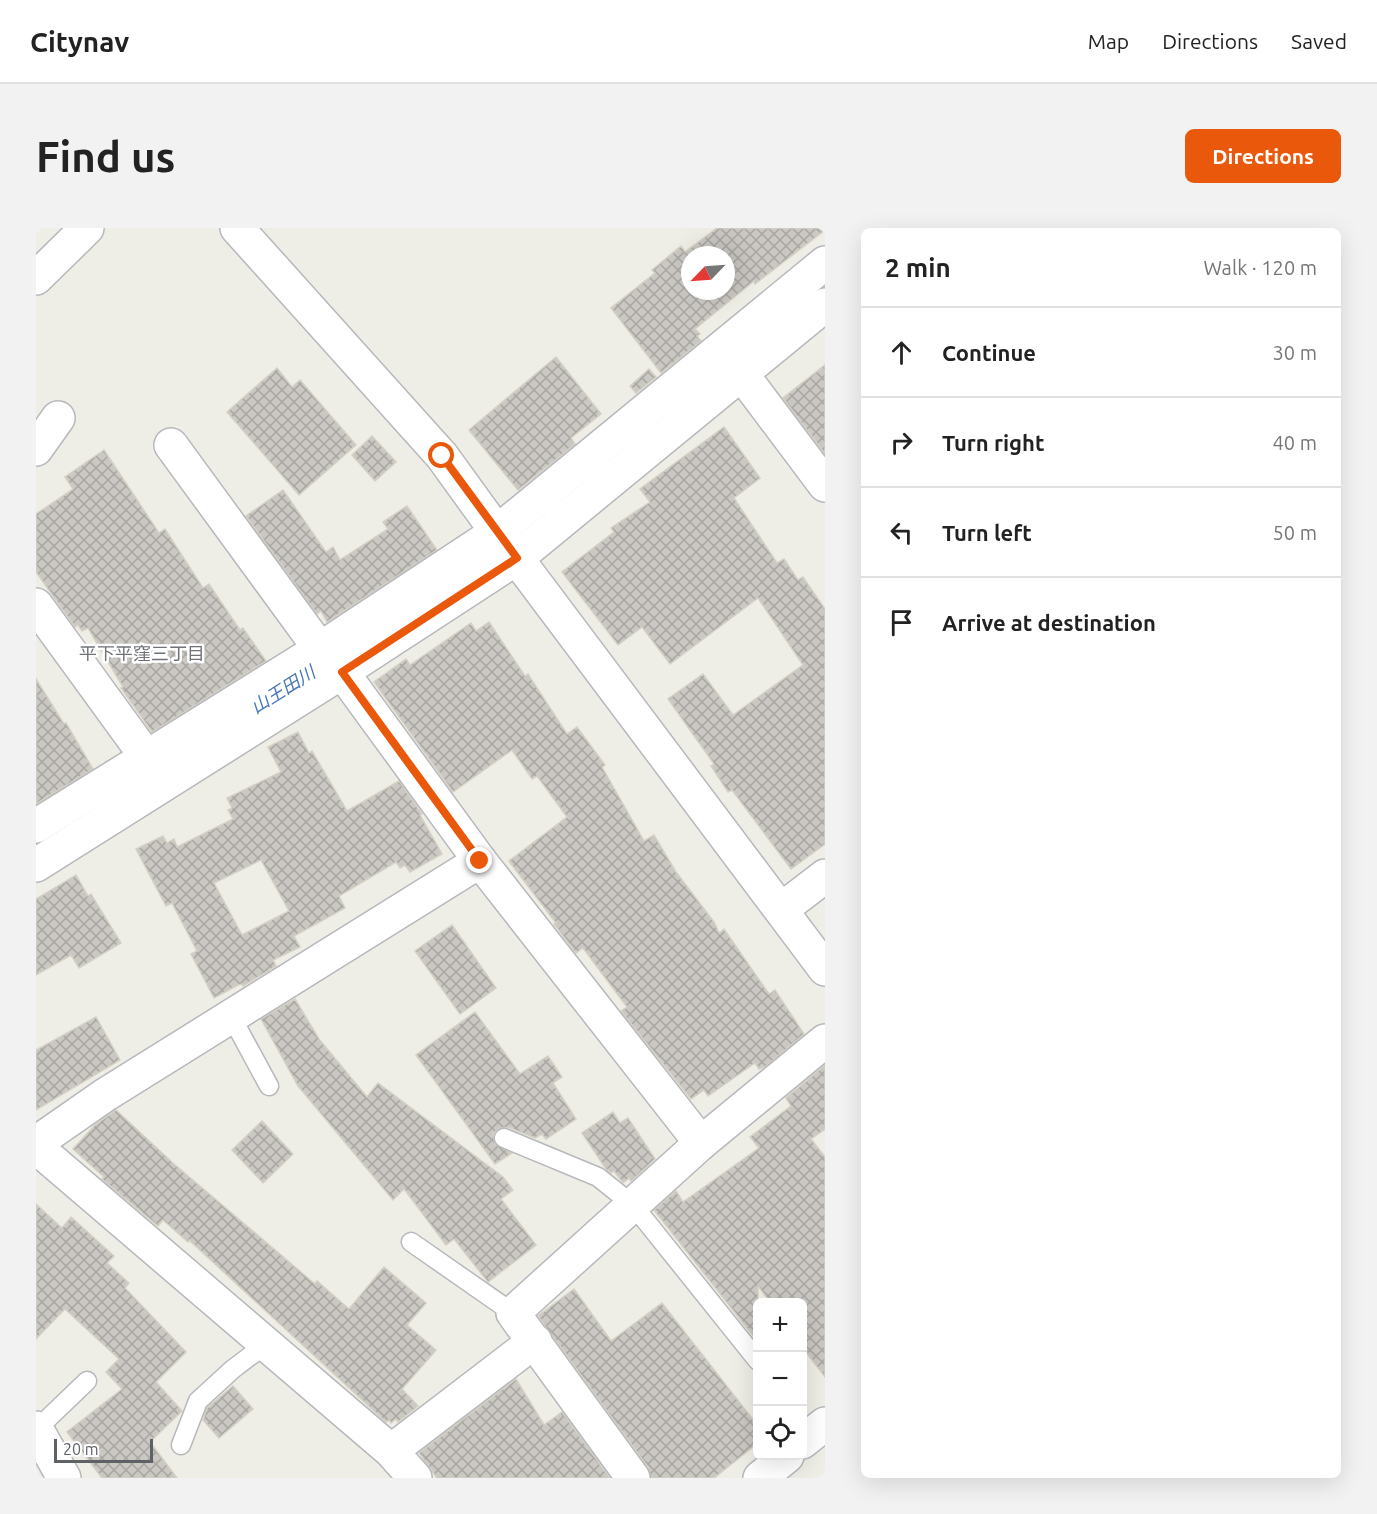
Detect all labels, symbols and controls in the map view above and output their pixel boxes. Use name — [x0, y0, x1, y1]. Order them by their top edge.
text: Citynav — [30, 26, 129, 57]
text: Map — [1088, 29, 1129, 53]
text: Directions — [1162, 29, 1258, 53]
text: Saved — [1291, 29, 1347, 53]
button: Directions — [1185, 129, 1341, 183]
text: Find us — [36, 133, 175, 180]
north arrow — [681, 246, 735, 300]
text: 2 min — [885, 253, 951, 282]
text: Walk · 120 m — [1204, 256, 1317, 279]
icon: ahead — [885, 336, 918, 369]
text: Continue — [942, 340, 1036, 365]
text: 30 m — [1273, 341, 1317, 364]
icon: right — [885, 426, 918, 459]
text: Turn right — [942, 430, 1044, 455]
text: 40 m — [1273, 431, 1317, 454]
route start — [428, 442, 454, 468]
icon: left — [885, 516, 918, 549]
text: Turn left — [942, 520, 1032, 545]
text: 50 m — [1273, 521, 1317, 544]
icon: arrive — [885, 606, 918, 639]
text: Arrive at destination — [942, 610, 1156, 635]
district label: 平下平窪三丁目 — [79, 643, 205, 663]
water label: 山王田川 — [247, 661, 320, 717]
route end — [466, 847, 492, 873]
map controls — [753, 1298, 807, 1460]
button: + — [753, 1298, 807, 1352]
button: − — [753, 1352, 807, 1406]
button: locate — [753, 1406, 807, 1460]
scale bar — [54, 1436, 153, 1464]
text: 20 m — [63, 1440, 99, 1458]

